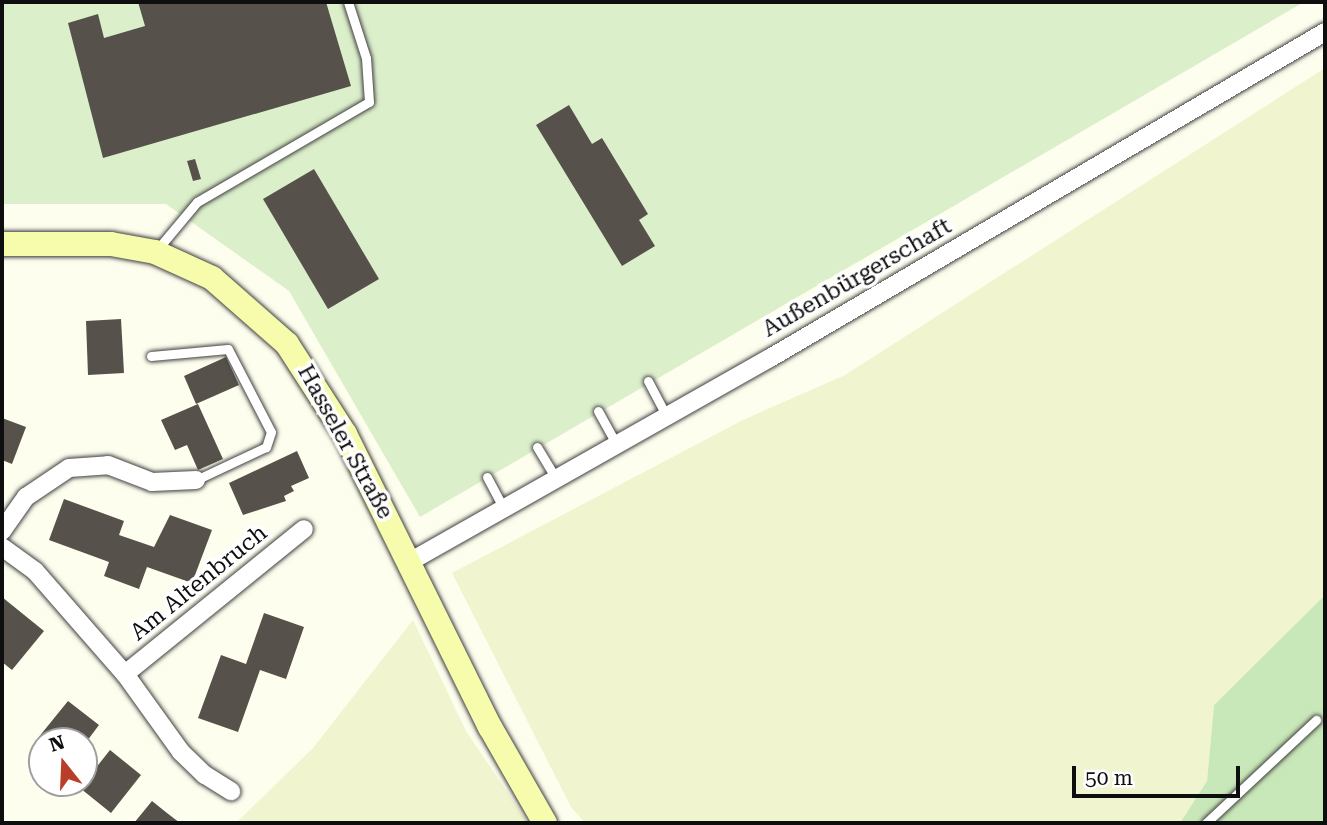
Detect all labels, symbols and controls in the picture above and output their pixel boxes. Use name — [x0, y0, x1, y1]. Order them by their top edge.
street label: Außenbürgerschaft — [758, 213, 956, 343]
street label: Hasseler Straße — [291, 360, 399, 524]
street label: Am Altenbruch — [125, 519, 273, 647]
north arrow — [28, 727, 98, 797]
text: N — [46, 730, 67, 757]
scale bar — [1075, 752, 1243, 796]
text: 50 m — [1085, 766, 1133, 790]

